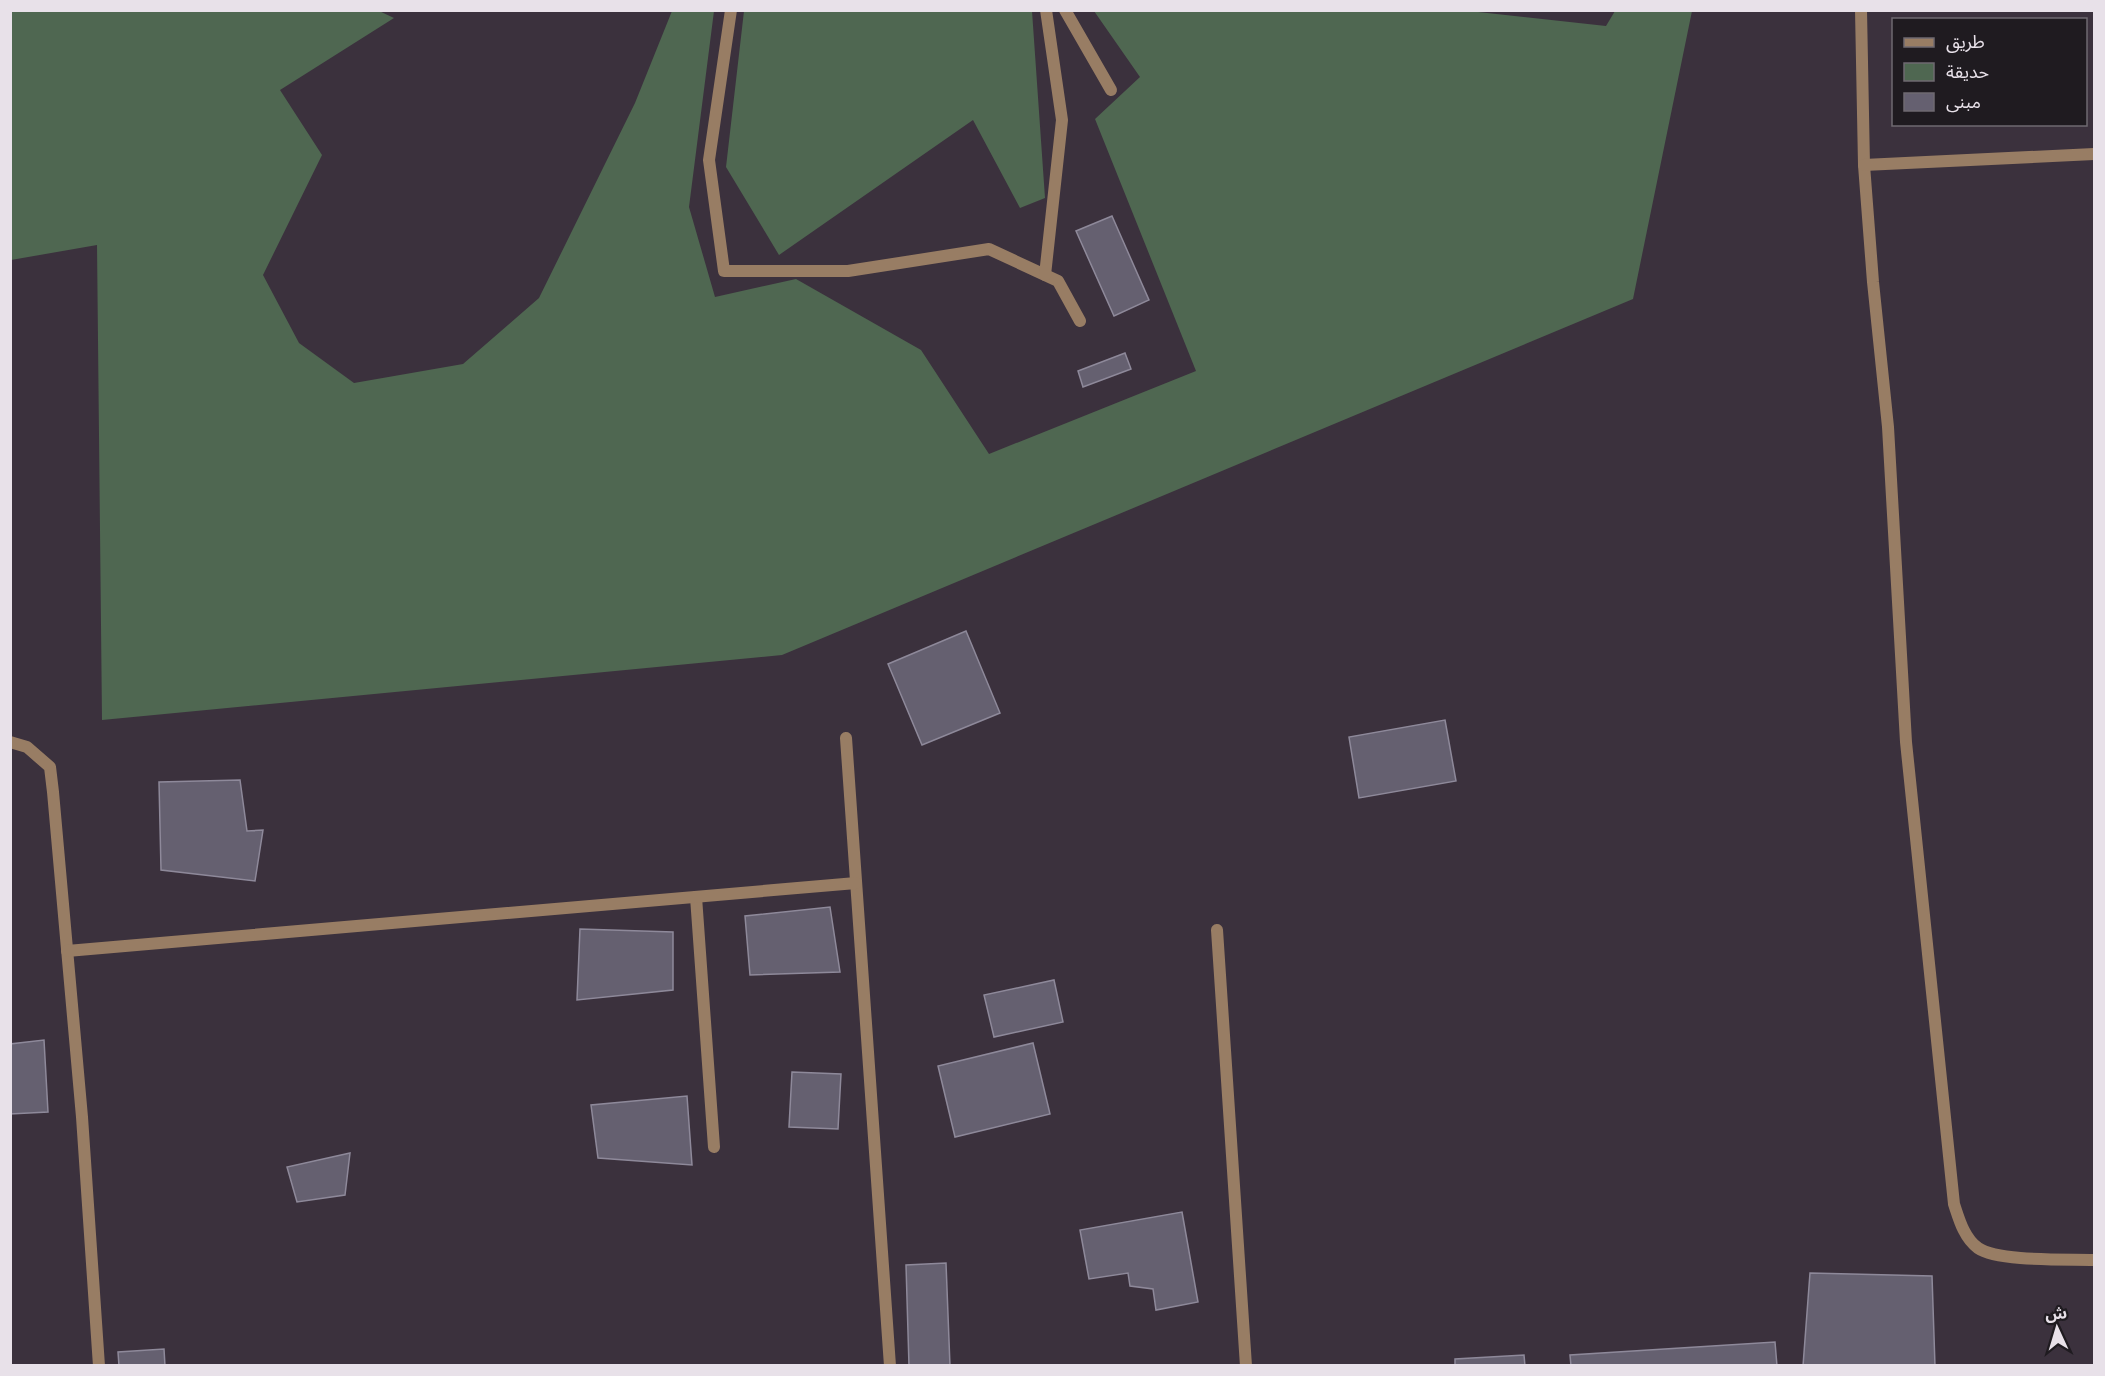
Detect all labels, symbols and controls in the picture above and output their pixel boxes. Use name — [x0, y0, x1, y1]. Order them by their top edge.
legend — [1892, 18, 2087, 126]
text: طريق — [1946, 31, 1985, 53]
text: حديقة — [1946, 61, 1989, 82]
text: مبنى — [1946, 91, 1981, 113]
north arrow — [2027, 1298, 2087, 1358]
text: ش — [2044, 1303, 2068, 1324]

